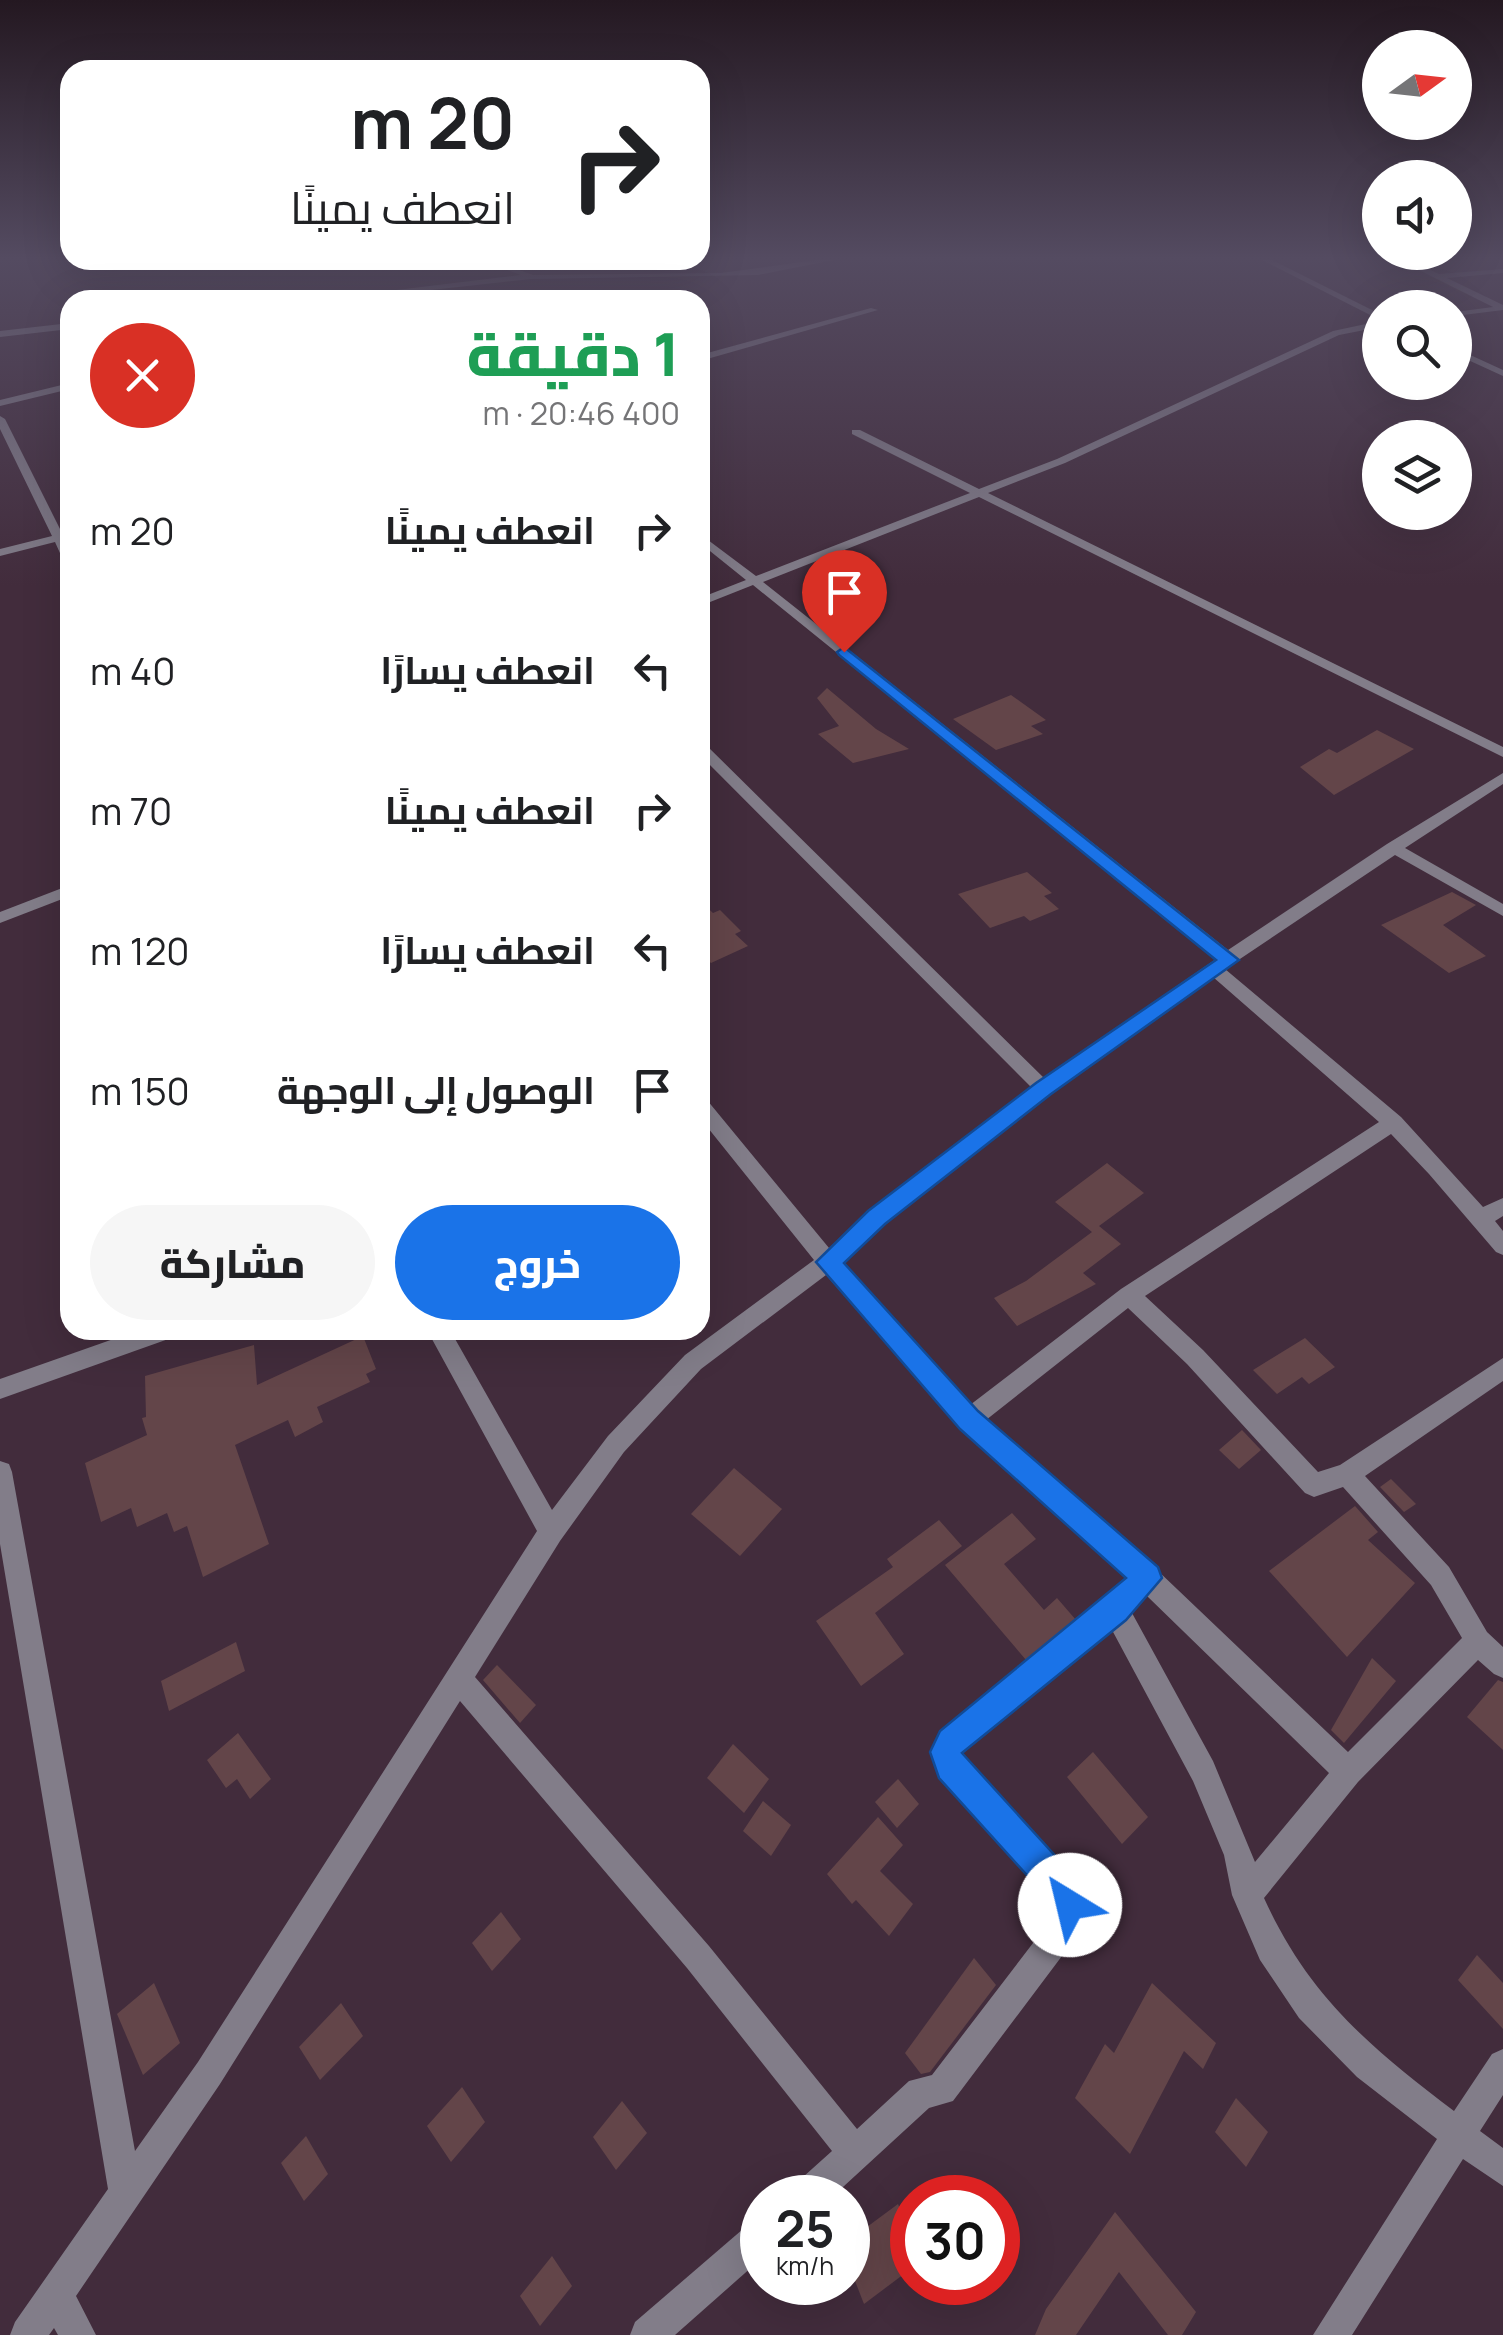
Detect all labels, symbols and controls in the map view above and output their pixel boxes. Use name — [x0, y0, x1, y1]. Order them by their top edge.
north arrow — [1362, 30, 1472, 140]
map controls — [1362, 30, 1472, 530]
text: 20 m — [350, 74, 515, 170]
icon: right — [550, 100, 680, 230]
button: sound — [1362, 160, 1472, 270]
text: انعطف يمينًا — [290, 176, 515, 238]
button: search — [1362, 290, 1472, 400]
text: 1 دقيقة — [467, 312, 680, 394]
button: close — [90, 323, 195, 428]
text: 400 m · 20:46 — [482, 391, 680, 435]
button: layers — [1362, 420, 1472, 530]
text: انعطف يمينًا — [385, 503, 595, 555]
icon: right — [625, 503, 680, 558]
text: 20 m — [90, 504, 175, 556]
pin — [802, 550, 887, 653]
icon: arrive — [817, 565, 872, 620]
text: انعطف يسارًا — [380, 643, 595, 695]
icon: left — [625, 643, 680, 698]
text: 40 m — [90, 644, 175, 696]
text: انعطف يمينًا — [385, 783, 595, 835]
icon: right — [625, 783, 680, 838]
text: 70 m — [90, 784, 172, 836]
text: انعطف يسارًا — [380, 923, 595, 975]
icon: left — [625, 923, 680, 978]
text: 120 m — [90, 924, 190, 976]
text: الوصول إلى الوجهة — [277, 1063, 595, 1115]
icon: arrive — [625, 1063, 680, 1118]
text: 150 m — [90, 1064, 190, 1116]
button: مشاركة — [90, 1205, 375, 1320]
button: خروج — [395, 1205, 680, 1320]
position arrow — [1018, 1853, 1122, 1957]
speed limit sign: 30 — [890, 2175, 1020, 2305]
text: 25 — [775, 2194, 835, 2262]
text: km/h — [776, 2248, 834, 2283]

